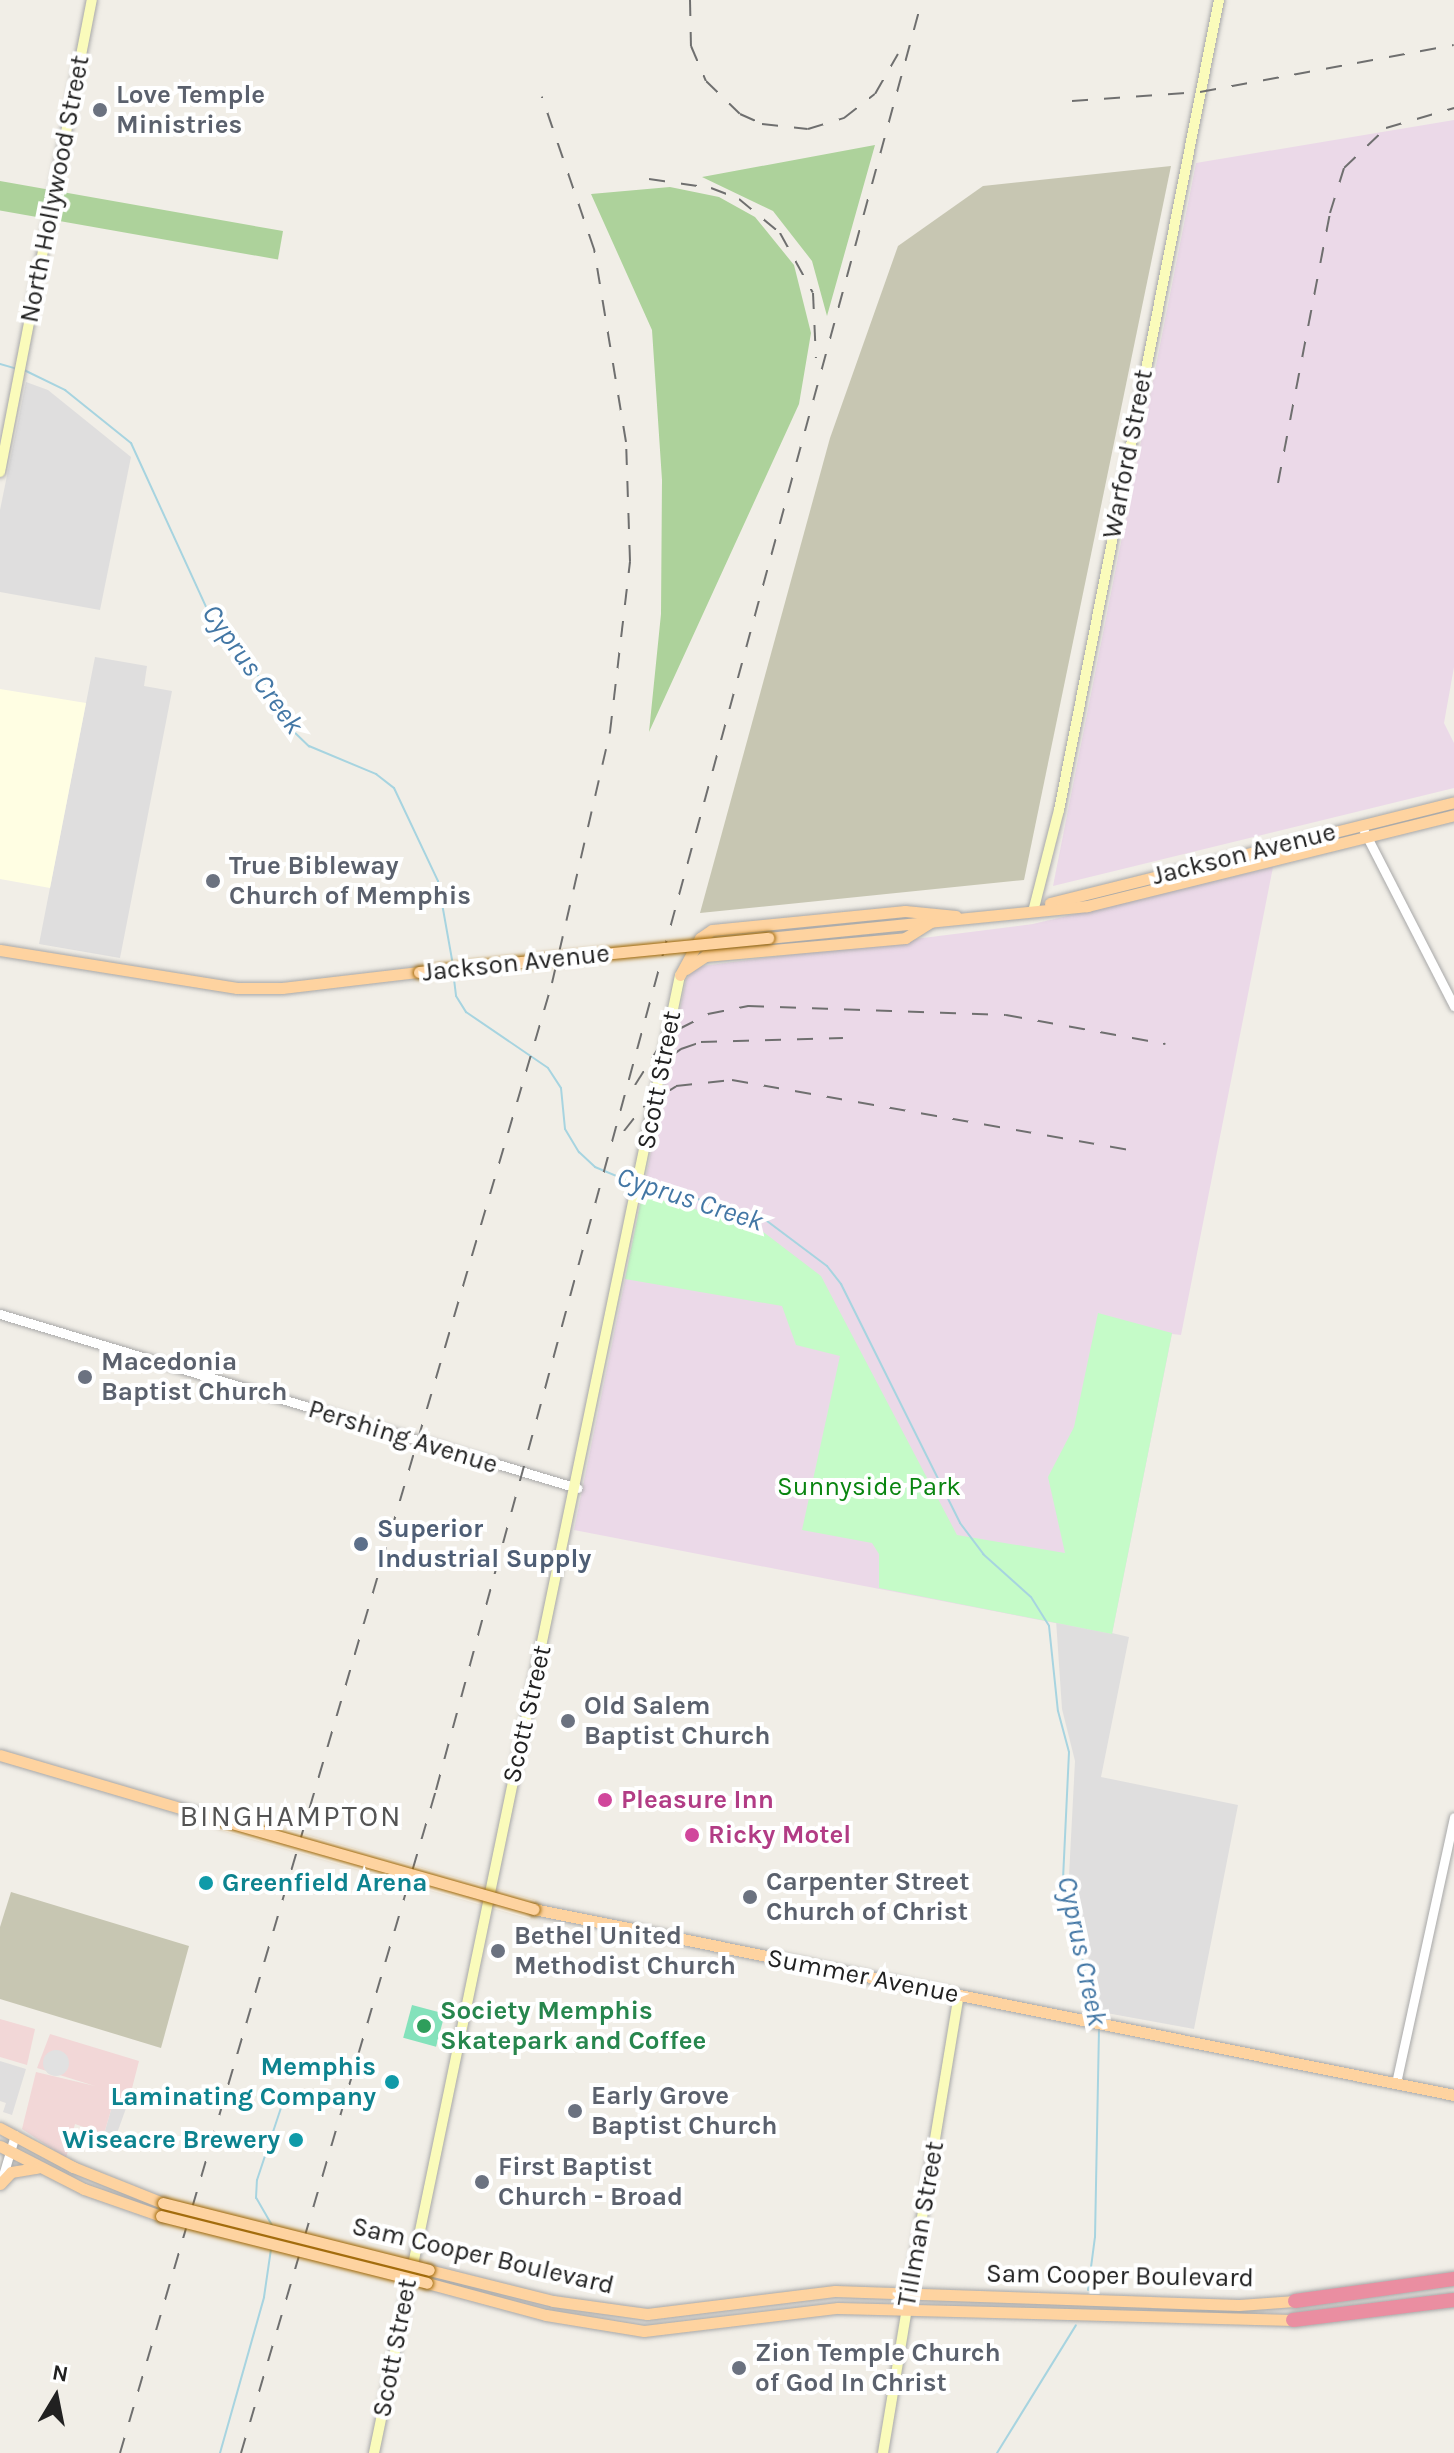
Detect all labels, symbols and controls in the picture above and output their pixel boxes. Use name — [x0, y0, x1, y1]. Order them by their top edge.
street label: North Hollywood Street — [14, 53, 96, 325]
place label: Love Temple Ministries — [116, 79, 265, 140]
marker: Love Temple Ministries — [91, 101, 109, 119]
street label: Warford Street — [1096, 367, 1160, 541]
water label: Cyprus Creek — [195, 598, 311, 740]
street label: Jackson Avenue — [1149, 816, 1339, 892]
place label: True Bibleway Church of Memphis — [229, 850, 471, 912]
marker: True Bibleway Church of Memphis — [204, 872, 222, 890]
street label: Jackson Avenue — [421, 938, 611, 988]
street label: Scott Street — [630, 1008, 688, 1152]
water label: Cyprus Creek — [613, 1160, 767, 1238]
place label: Macedonia Baptist Church — [101, 1346, 287, 1408]
marker: Macedonia Baptist Church — [76, 1368, 94, 1386]
street label: Pershing Avenue — [305, 1393, 501, 1481]
park label: Sunnyside Park — [777, 1471, 961, 1503]
place label: Superior Industrial Supply — [377, 1513, 591, 1574]
marker: Superior Industrial Supply — [352, 1535, 370, 1553]
street label: Scott Street — [496, 1642, 558, 1786]
place label: Old Salem Baptist Church — [584, 1690, 770, 1752]
marker: Old Salem Baptist Church — [559, 1712, 577, 1730]
place label: Pleasure Inn — [621, 1784, 774, 1816]
marker: Pleasure Inn — [596, 1791, 614, 1809]
district label: BINGHAMPTON — [179, 1798, 403, 1834]
place label: Ricky Motel — [708, 1819, 851, 1851]
marker: Ricky Motel — [683, 1826, 701, 1844]
place label: Carpenter Street Church of Christ — [766, 1866, 969, 1928]
place label: Greenfield Arena — [222, 1867, 428, 1899]
water label: Cyprus Creek — [1050, 1873, 1114, 2029]
marker: Greenfield Arena — [197, 1874, 215, 1892]
marker: Carpenter Street Church of Christ — [741, 1888, 759, 1906]
place label: Bethel United Methodist Church — [514, 1920, 736, 1982]
marker: Bethel United Methodist Church — [489, 1942, 507, 1960]
street label: Summer Avenue — [765, 1942, 961, 2010]
place label: Society Memphis Skatepark and Coffee — [440, 1995, 706, 2056]
marker: Society Memphis Skatepark and Coffee — [415, 2017, 433, 2035]
place label: Memphis Laminating Company — [110, 2051, 376, 2112]
marker: Memphis Laminating Company — [383, 2073, 401, 2091]
place label: Early Grove Baptist Church — [591, 2080, 777, 2142]
marker: Early Grove Baptist Church — [566, 2102, 584, 2120]
place label: Wiseacre Brewery — [62, 2124, 280, 2156]
marker: Wiseacre Brewery — [287, 2131, 305, 2149]
street label: Tillman Street — [891, 2139, 951, 2309]
place label: First Baptist Church - Broad — [498, 2151, 683, 2212]
marker: First Baptist Church - Broad — [473, 2173, 491, 2191]
street label: Sam Cooper Boulevard — [349, 2211, 617, 2301]
street label: Sam Cooper Boulevard — [986, 2258, 1254, 2294]
street label: Scott Street — [366, 2276, 424, 2420]
place label: Zion Temple Church of God In Christ — [755, 2337, 1001, 2398]
north arrow — [16, 2357, 96, 2437]
text: N — [50, 2359, 70, 2388]
marker: Zion Temple Church of God In Christ — [730, 2359, 748, 2377]

